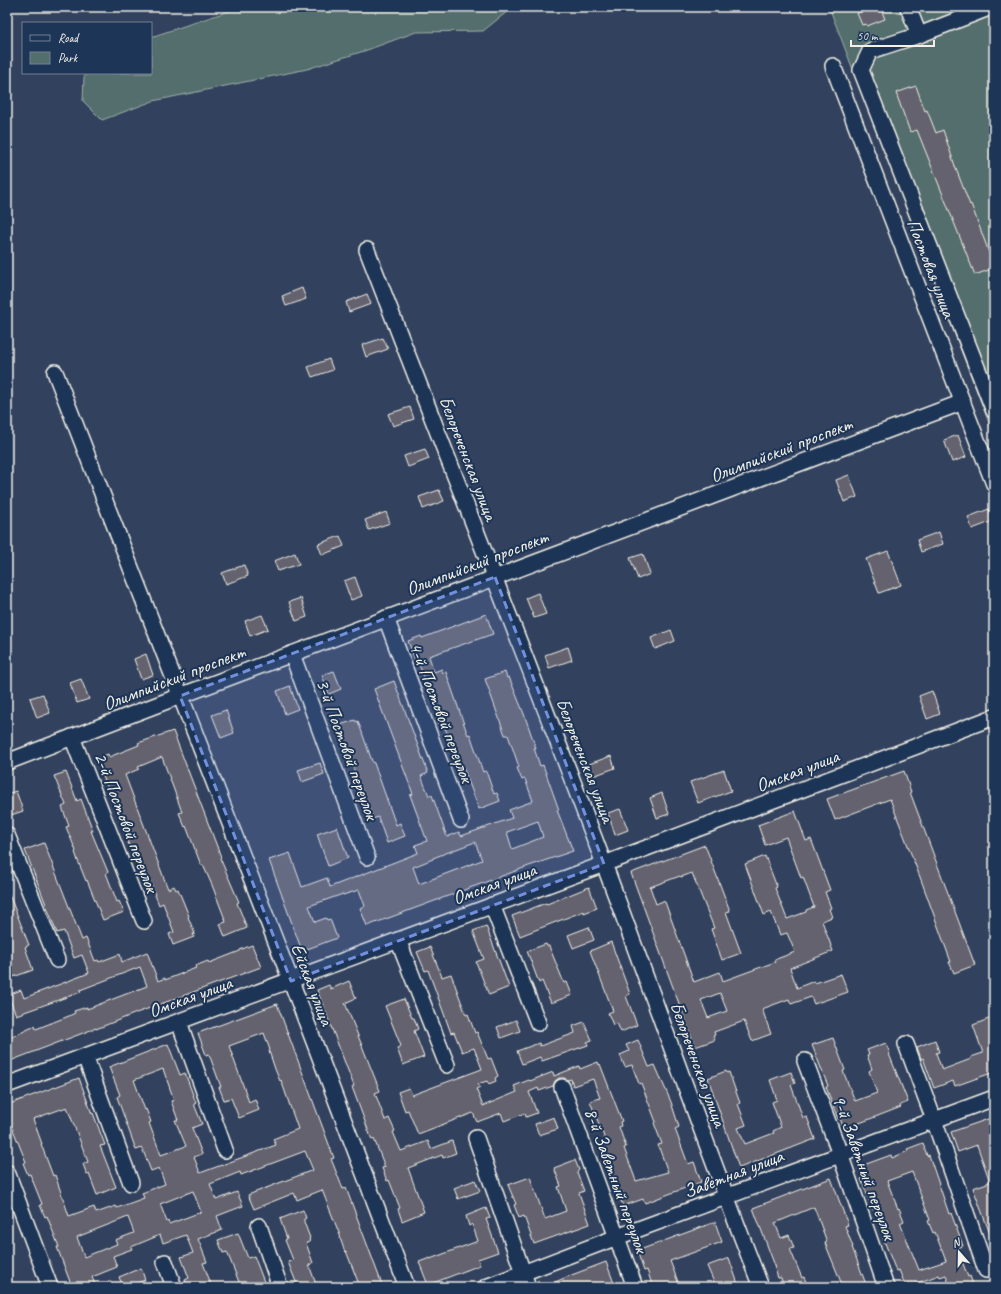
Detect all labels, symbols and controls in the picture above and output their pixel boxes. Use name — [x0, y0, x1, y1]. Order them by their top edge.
legend — [22, 22, 152, 74]
scale bar — [851, 22, 934, 48]
text: 50 m — [857, 28, 879, 44]
text: Road — [58, 30, 80, 46]
text: Park — [58, 50, 79, 66]
street label: Постовая улица — [901, 216, 961, 323]
street label: Белореченская улица — [433, 393, 504, 526]
street label: Олимпийский проспект — [707, 411, 857, 488]
street label: Олимпийский проспект — [403, 524, 553, 601]
street label: Олимпийский проспект — [100, 639, 250, 716]
street label: 4-й Постовой переулок — [403, 639, 480, 788]
street label: 3-й Постовой переулок — [310, 676, 384, 825]
street label: Белореченская улица — [550, 695, 621, 828]
street label: Омская улица — [753, 744, 843, 798]
street label: 2-й Постовой переулок — [88, 749, 165, 898]
street label: Омская улица — [449, 857, 541, 910]
street label: Ейская улица — [285, 940, 339, 1030]
street label: Омская улица — [145, 970, 237, 1023]
street label: Белореченская улица — [664, 999, 733, 1132]
street label: 9-й Заветный переулок — [827, 1092, 902, 1245]
street label: 8-й Заветный переулок — [579, 1105, 654, 1258]
street label: Заветная улица — [680, 1143, 788, 1204]
north arrow — [939, 1232, 979, 1272]
text: N — [950, 1234, 963, 1250]

